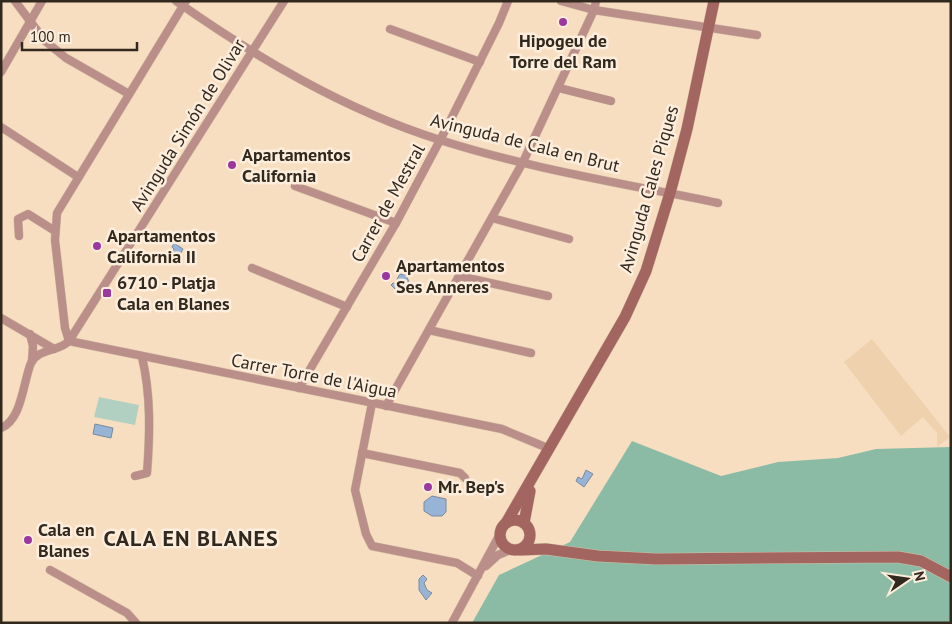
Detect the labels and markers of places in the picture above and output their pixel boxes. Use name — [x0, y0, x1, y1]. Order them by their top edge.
marker: Hipogeu de Torre del Ram — [557, 16, 569, 28]
place label: Hipogeu de Torre del Ram — [510, 29, 616, 73]
place label: Apartamentos California — [242, 143, 351, 187]
marker: Apartamentos California — [226, 159, 238, 171]
place label: Apartamentos California II — [107, 224, 216, 268]
marker: Apartamentos California II — [91, 240, 103, 252]
place label: Apartamentos Ses Anneres — [396, 254, 505, 298]
marker: Apartamentos Ses Anneres — [380, 270, 392, 282]
place label: 6710 - Platja Cala en Blanes — [117, 271, 230, 315]
marker: 6710 - Platja Cala en Blanes — [101, 287, 113, 299]
place label: Mr. Bep's — [438, 475, 505, 498]
marker: Mr. Bep's — [422, 481, 434, 493]
place label: Cala en Blanes — [38, 518, 95, 562]
marker: Cala en Blanes — [22, 534, 34, 546]

